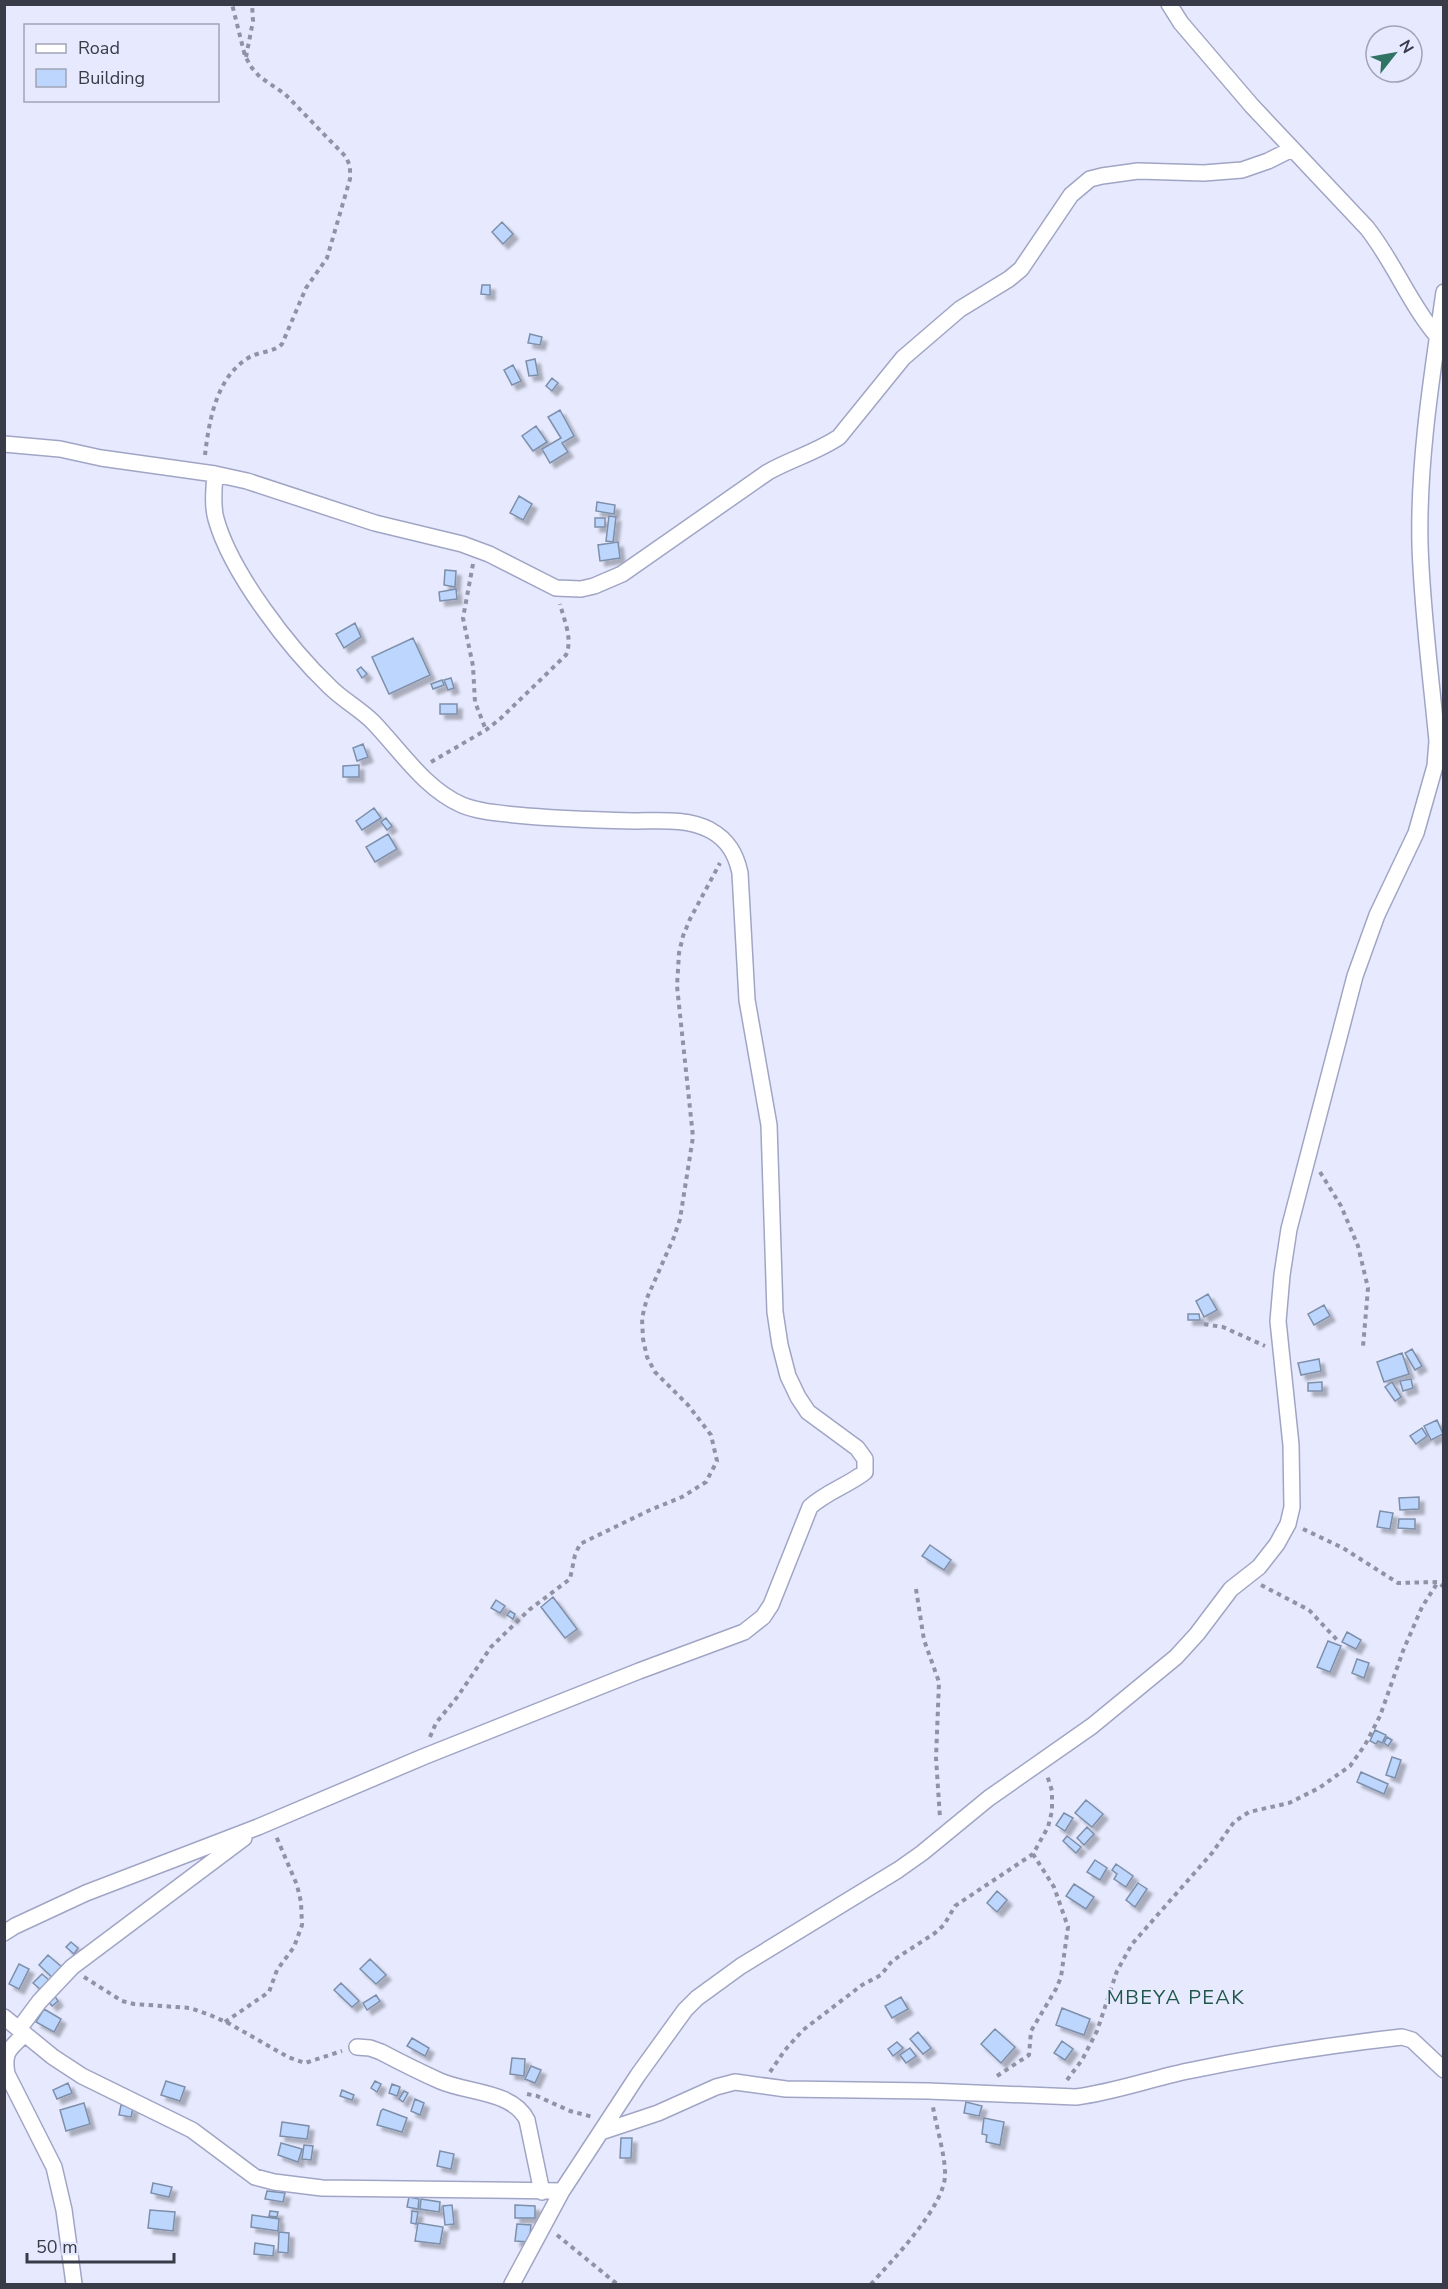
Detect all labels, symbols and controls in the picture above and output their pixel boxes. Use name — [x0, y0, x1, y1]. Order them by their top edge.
legend — [24, 24, 219, 102]
north arrow — [1364, 24, 1424, 84]
text: Road — [78, 36, 120, 60]
text: N — [1393, 36, 1419, 58]
text: Building — [78, 66, 145, 90]
district label: MBEYA PEAK — [1107, 1984, 1245, 2011]
scale bar — [27, 2226, 174, 2264]
text: 50 m — [36, 2235, 78, 2259]

